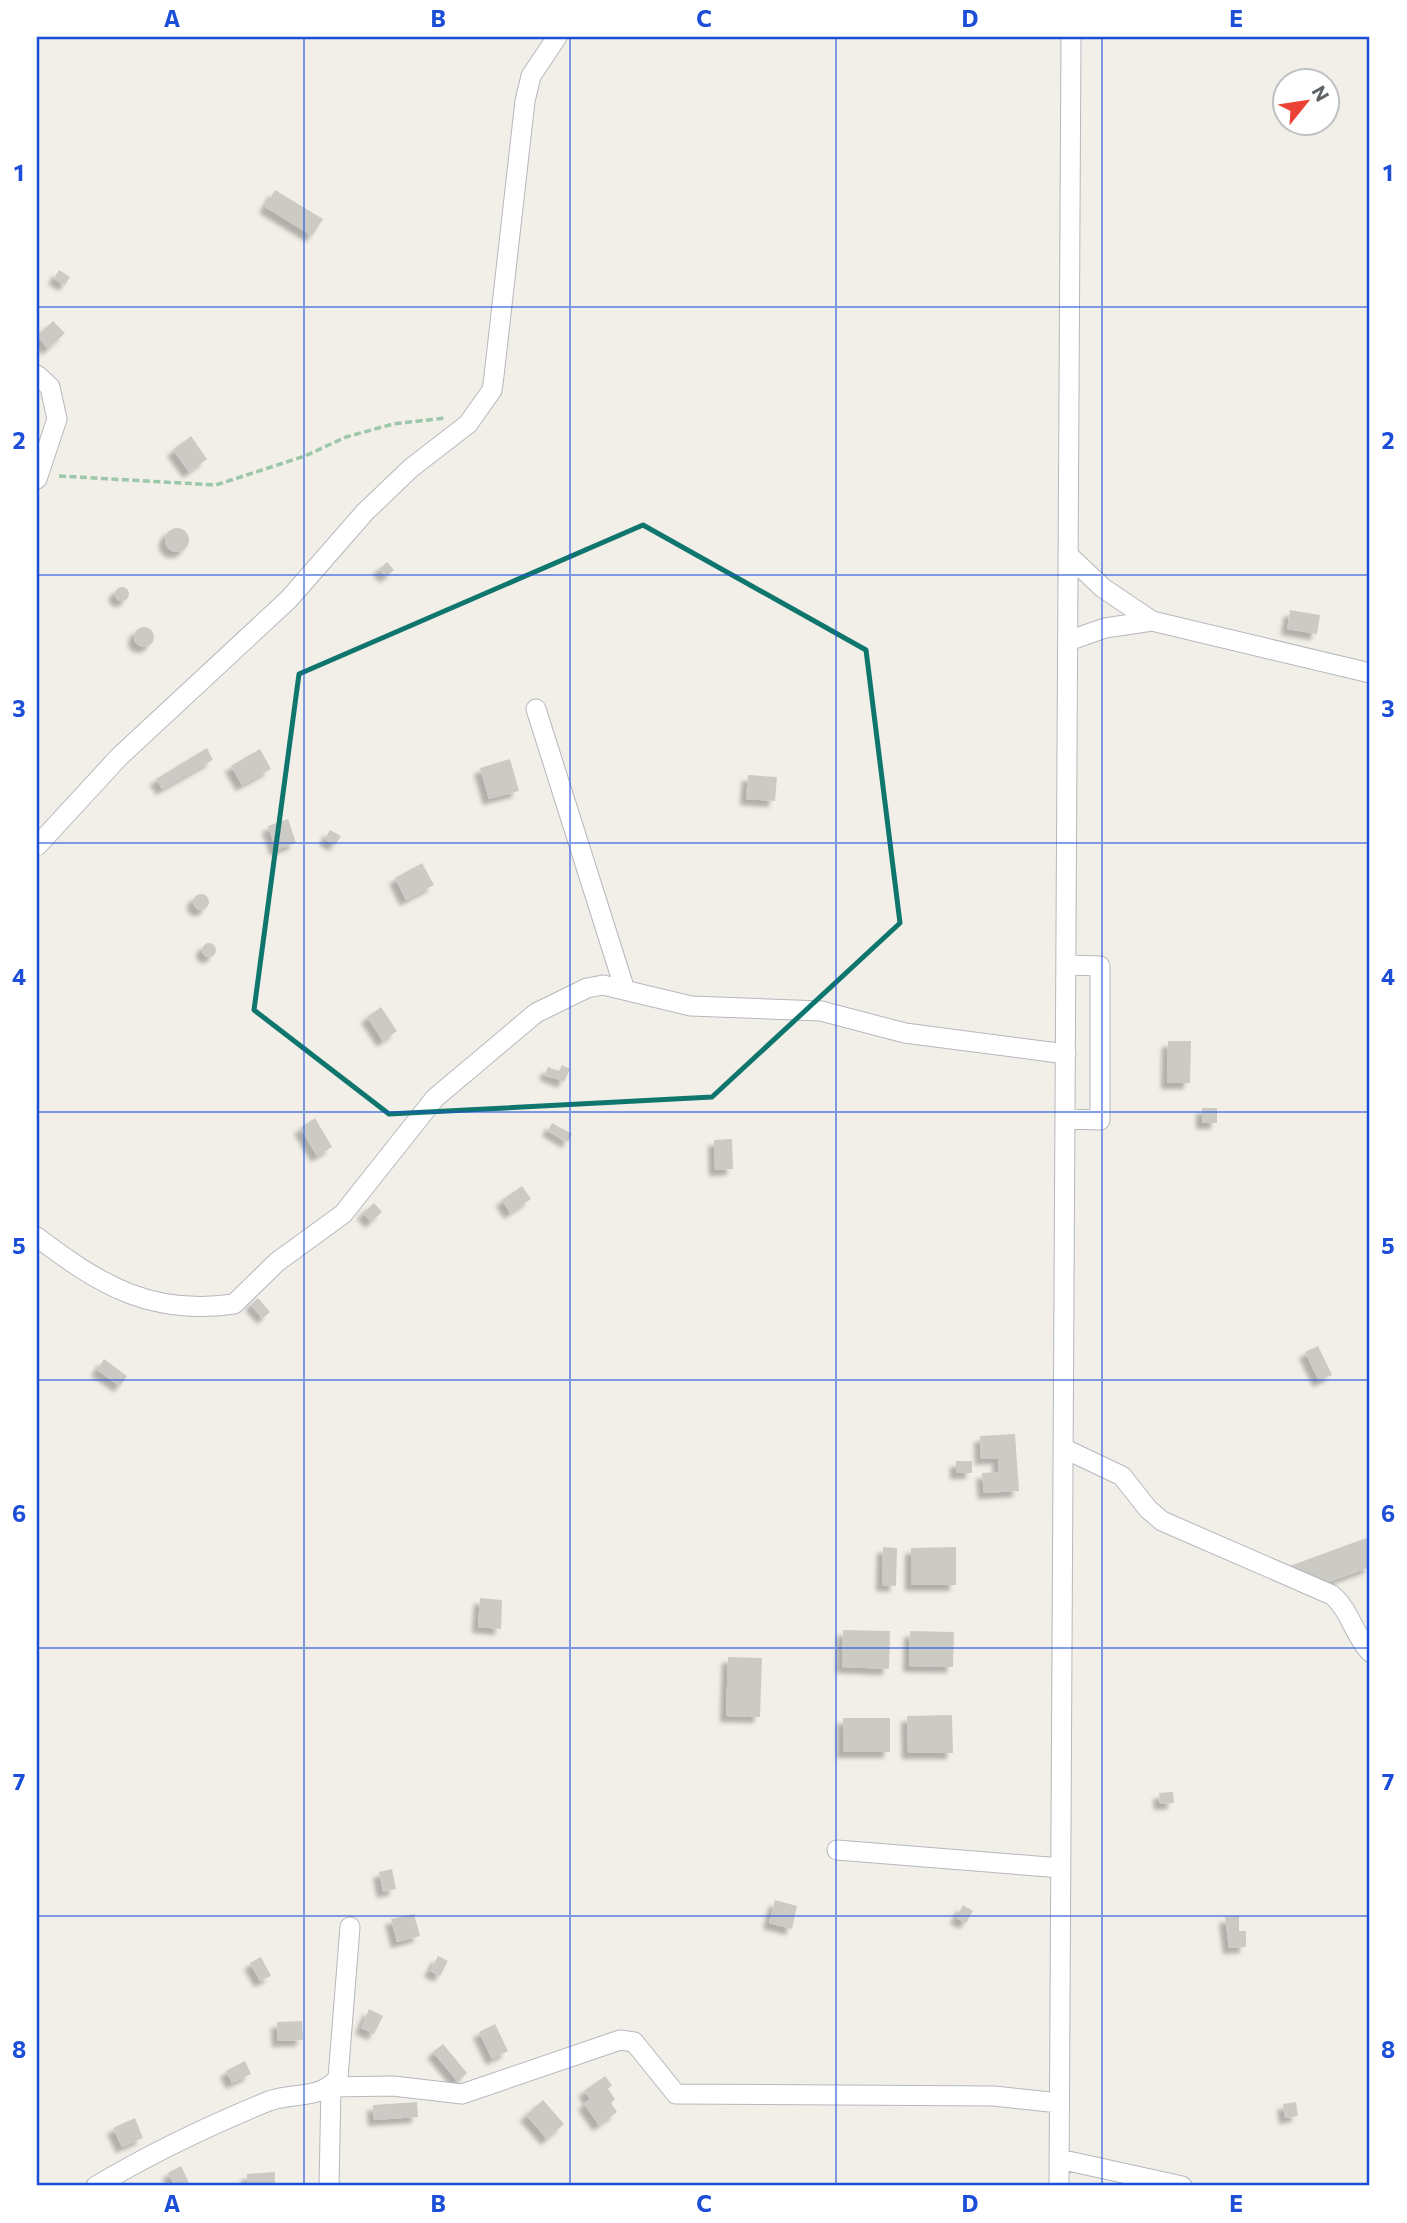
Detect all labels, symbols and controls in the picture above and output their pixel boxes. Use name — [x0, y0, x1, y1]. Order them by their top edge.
text: A — [164, 4, 181, 32]
text: B — [430, 4, 446, 32]
text: C — [696, 4, 712, 32]
text: D — [962, 4, 979, 32]
text: E — [1229, 4, 1243, 32]
north arrow — [1270, 66, 1340, 136]
text: N — [1308, 81, 1335, 105]
text: 1 — [14, 158, 24, 186]
text: 1 — [1383, 158, 1393, 186]
text: 2 — [12, 426, 26, 454]
text: 2 — [1381, 426, 1395, 454]
text: 3 — [12, 694, 26, 722]
text: 3 — [1381, 694, 1395, 722]
text: 4 — [12, 962, 26, 990]
text: 4 — [1381, 962, 1395, 990]
text: 5 — [12, 1231, 26, 1259]
text: 5 — [1381, 1231, 1395, 1259]
text: 6 — [12, 1499, 26, 1527]
text: 6 — [1381, 1499, 1395, 1527]
text: 7 — [13, 1767, 25, 1795]
text: 7 — [1382, 1767, 1394, 1795]
text: 8 — [12, 2035, 26, 2063]
text: 8 — [1381, 2035, 1395, 2063]
text: A — [164, 2189, 181, 2217]
text: B — [430, 2189, 446, 2217]
text: C — [696, 2189, 712, 2217]
text: D — [962, 2189, 979, 2217]
text: E — [1229, 2189, 1243, 2217]

